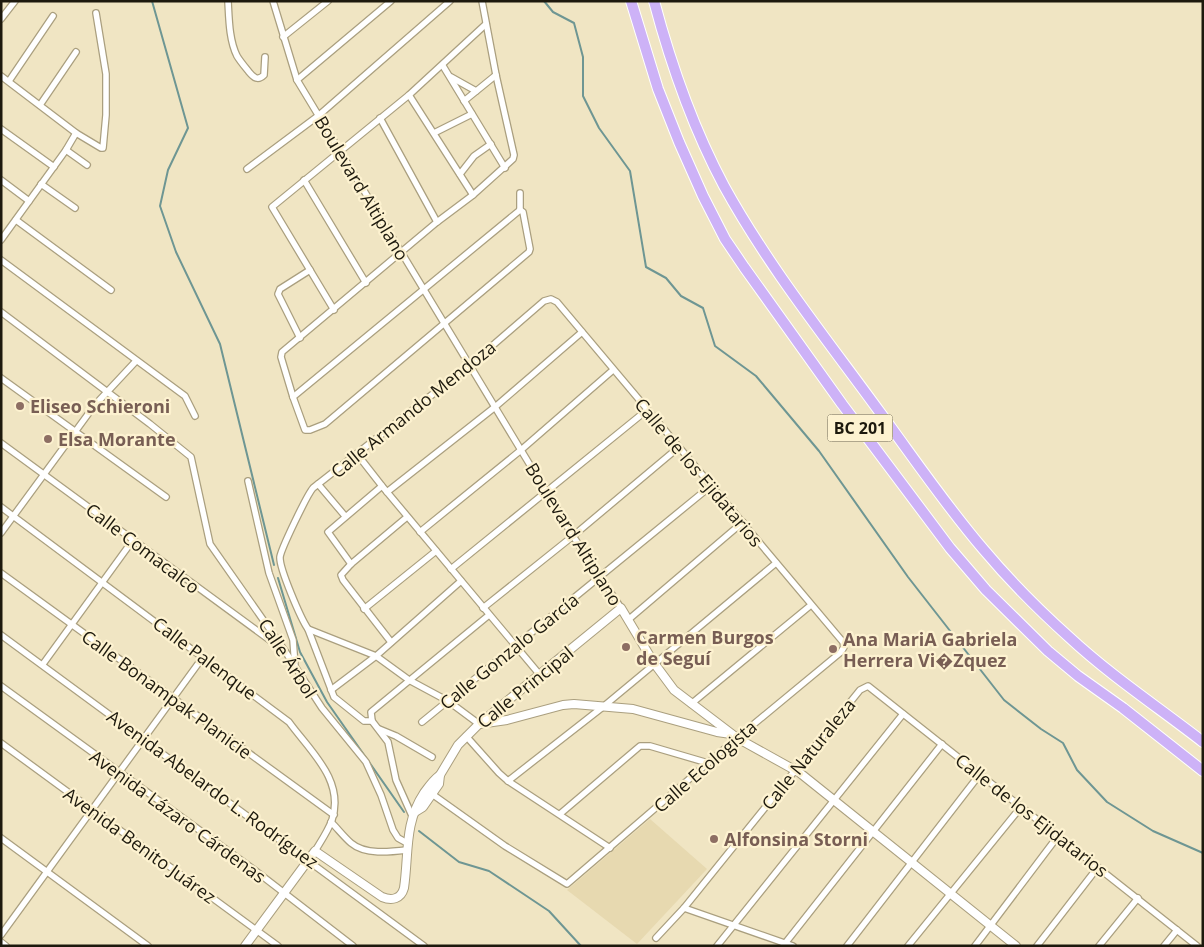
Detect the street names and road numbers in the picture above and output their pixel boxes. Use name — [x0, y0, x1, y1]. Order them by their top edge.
street label: Boulevard Altiplano — [309, 111, 415, 265]
street label: Calle Armando Mendoza — [325, 335, 501, 483]
street label: Calle de los Ejidatarios — [630, 392, 768, 552]
road number: BC 201 — [828, 414, 892, 442]
street label: Boulevard Altiplano — [520, 458, 628, 610]
street label: Calle Comacalco — [81, 497, 205, 599]
street label: Calle Gonzalo García — [435, 587, 583, 715]
street label: Calle Palenque — [148, 611, 262, 705]
street label: Calle Árbol — [253, 614, 323, 702]
street label: Calle Bonampak Planicie — [77, 624, 257, 764]
street label: Calle Principal — [472, 641, 578, 733]
street label: Calle Naturaleza — [756, 693, 860, 815]
street label: Avenida Abelardo L. Rodríguez — [103, 704, 323, 874]
street label: Calle Ecologista — [648, 715, 762, 817]
street label: Avenida Lázaro Cárdenas — [85, 744, 271, 888]
street label: Calle de los Ejidatarios — [951, 748, 1113, 882]
street label: Avenida Benito Juárez — [59, 782, 221, 908]

